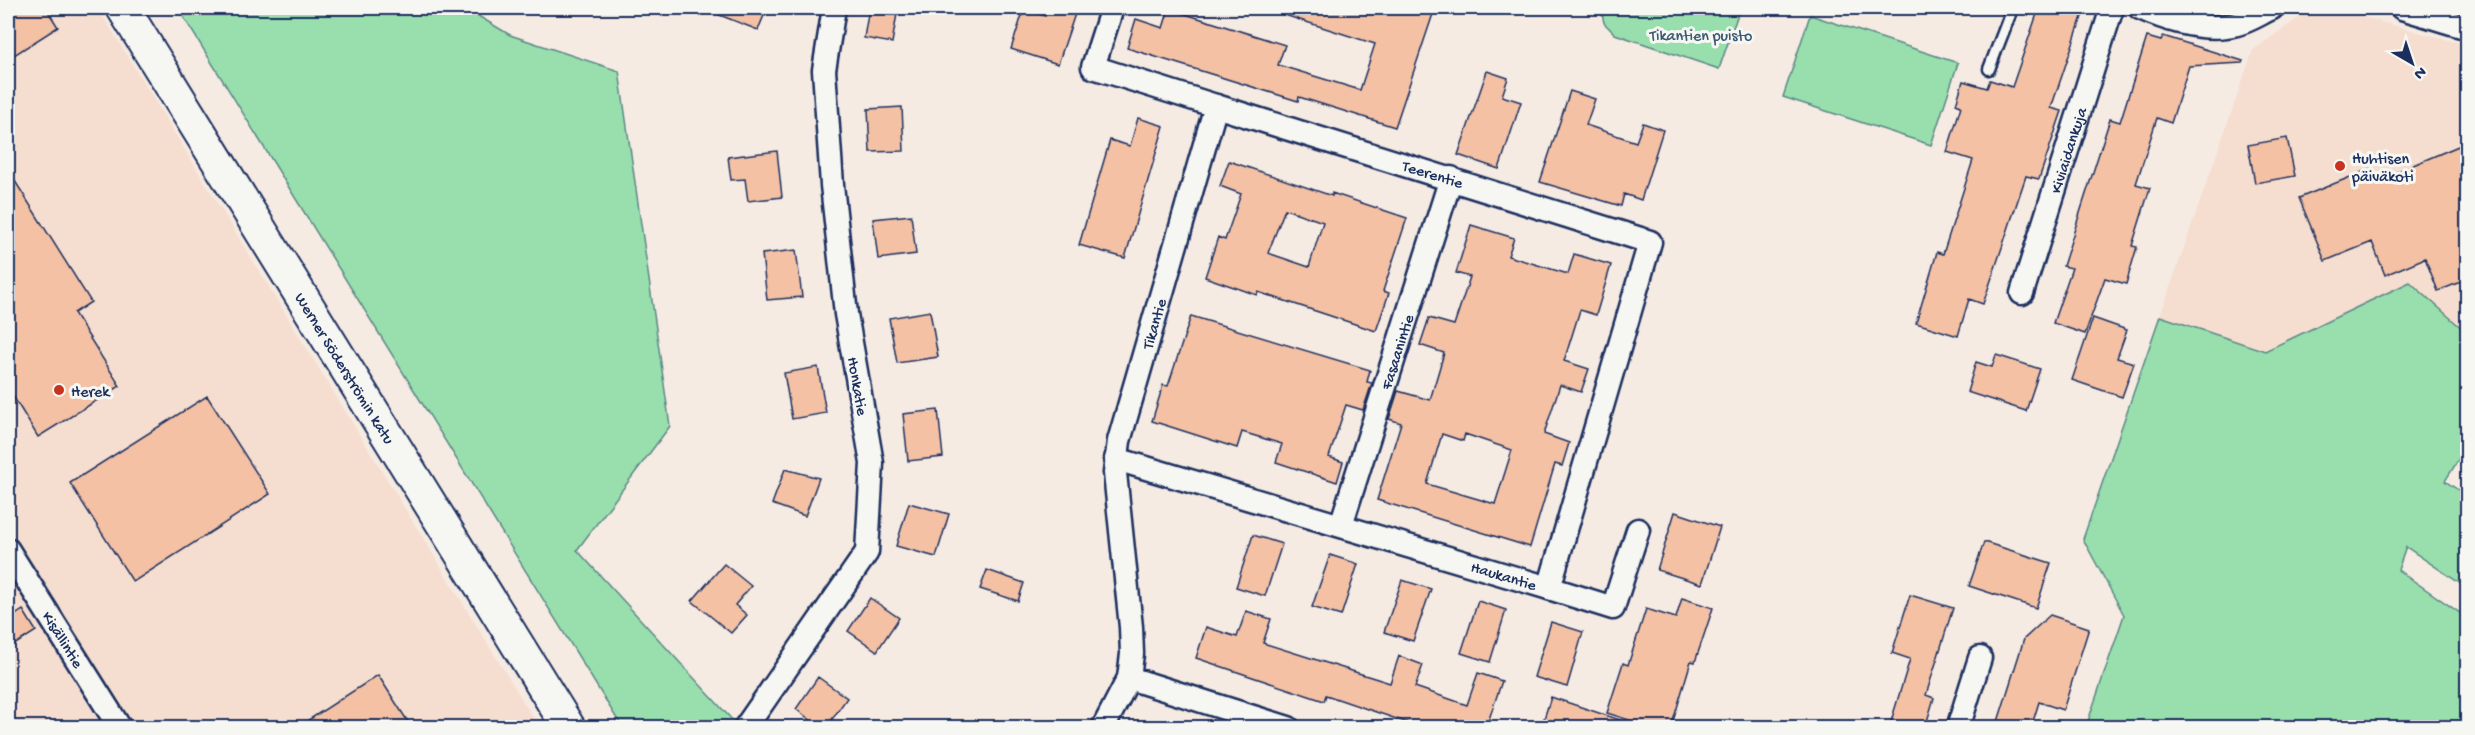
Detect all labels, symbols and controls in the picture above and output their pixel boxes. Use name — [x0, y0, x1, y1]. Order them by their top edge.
park label: Tikantien puisto — [1649, 28, 1752, 47]
north arrow — [2382, 33, 2442, 93]
text: N — [2409, 61, 2429, 83]
street label: Kiviaidankuja — [2048, 105, 2093, 196]
place label: Huhtisen päiväkoti — [2351, 151, 2414, 188]
street label: Teerentie — [1398, 158, 1465, 195]
marker: Huhtisen päiväkoti — [2333, 159, 2347, 173]
street label: Werner Söderströmin katu — [289, 290, 397, 449]
street label: Tikantie — [1140, 296, 1173, 353]
street label: Fasaanintie — [1378, 312, 1420, 393]
street label: Honkatie — [841, 356, 870, 418]
marker: Herek — [52, 383, 66, 397]
place label: Herek — [71, 384, 111, 403]
street label: Haukantie — [1468, 559, 1539, 597]
street label: Kisällintie — [36, 609, 86, 673]

